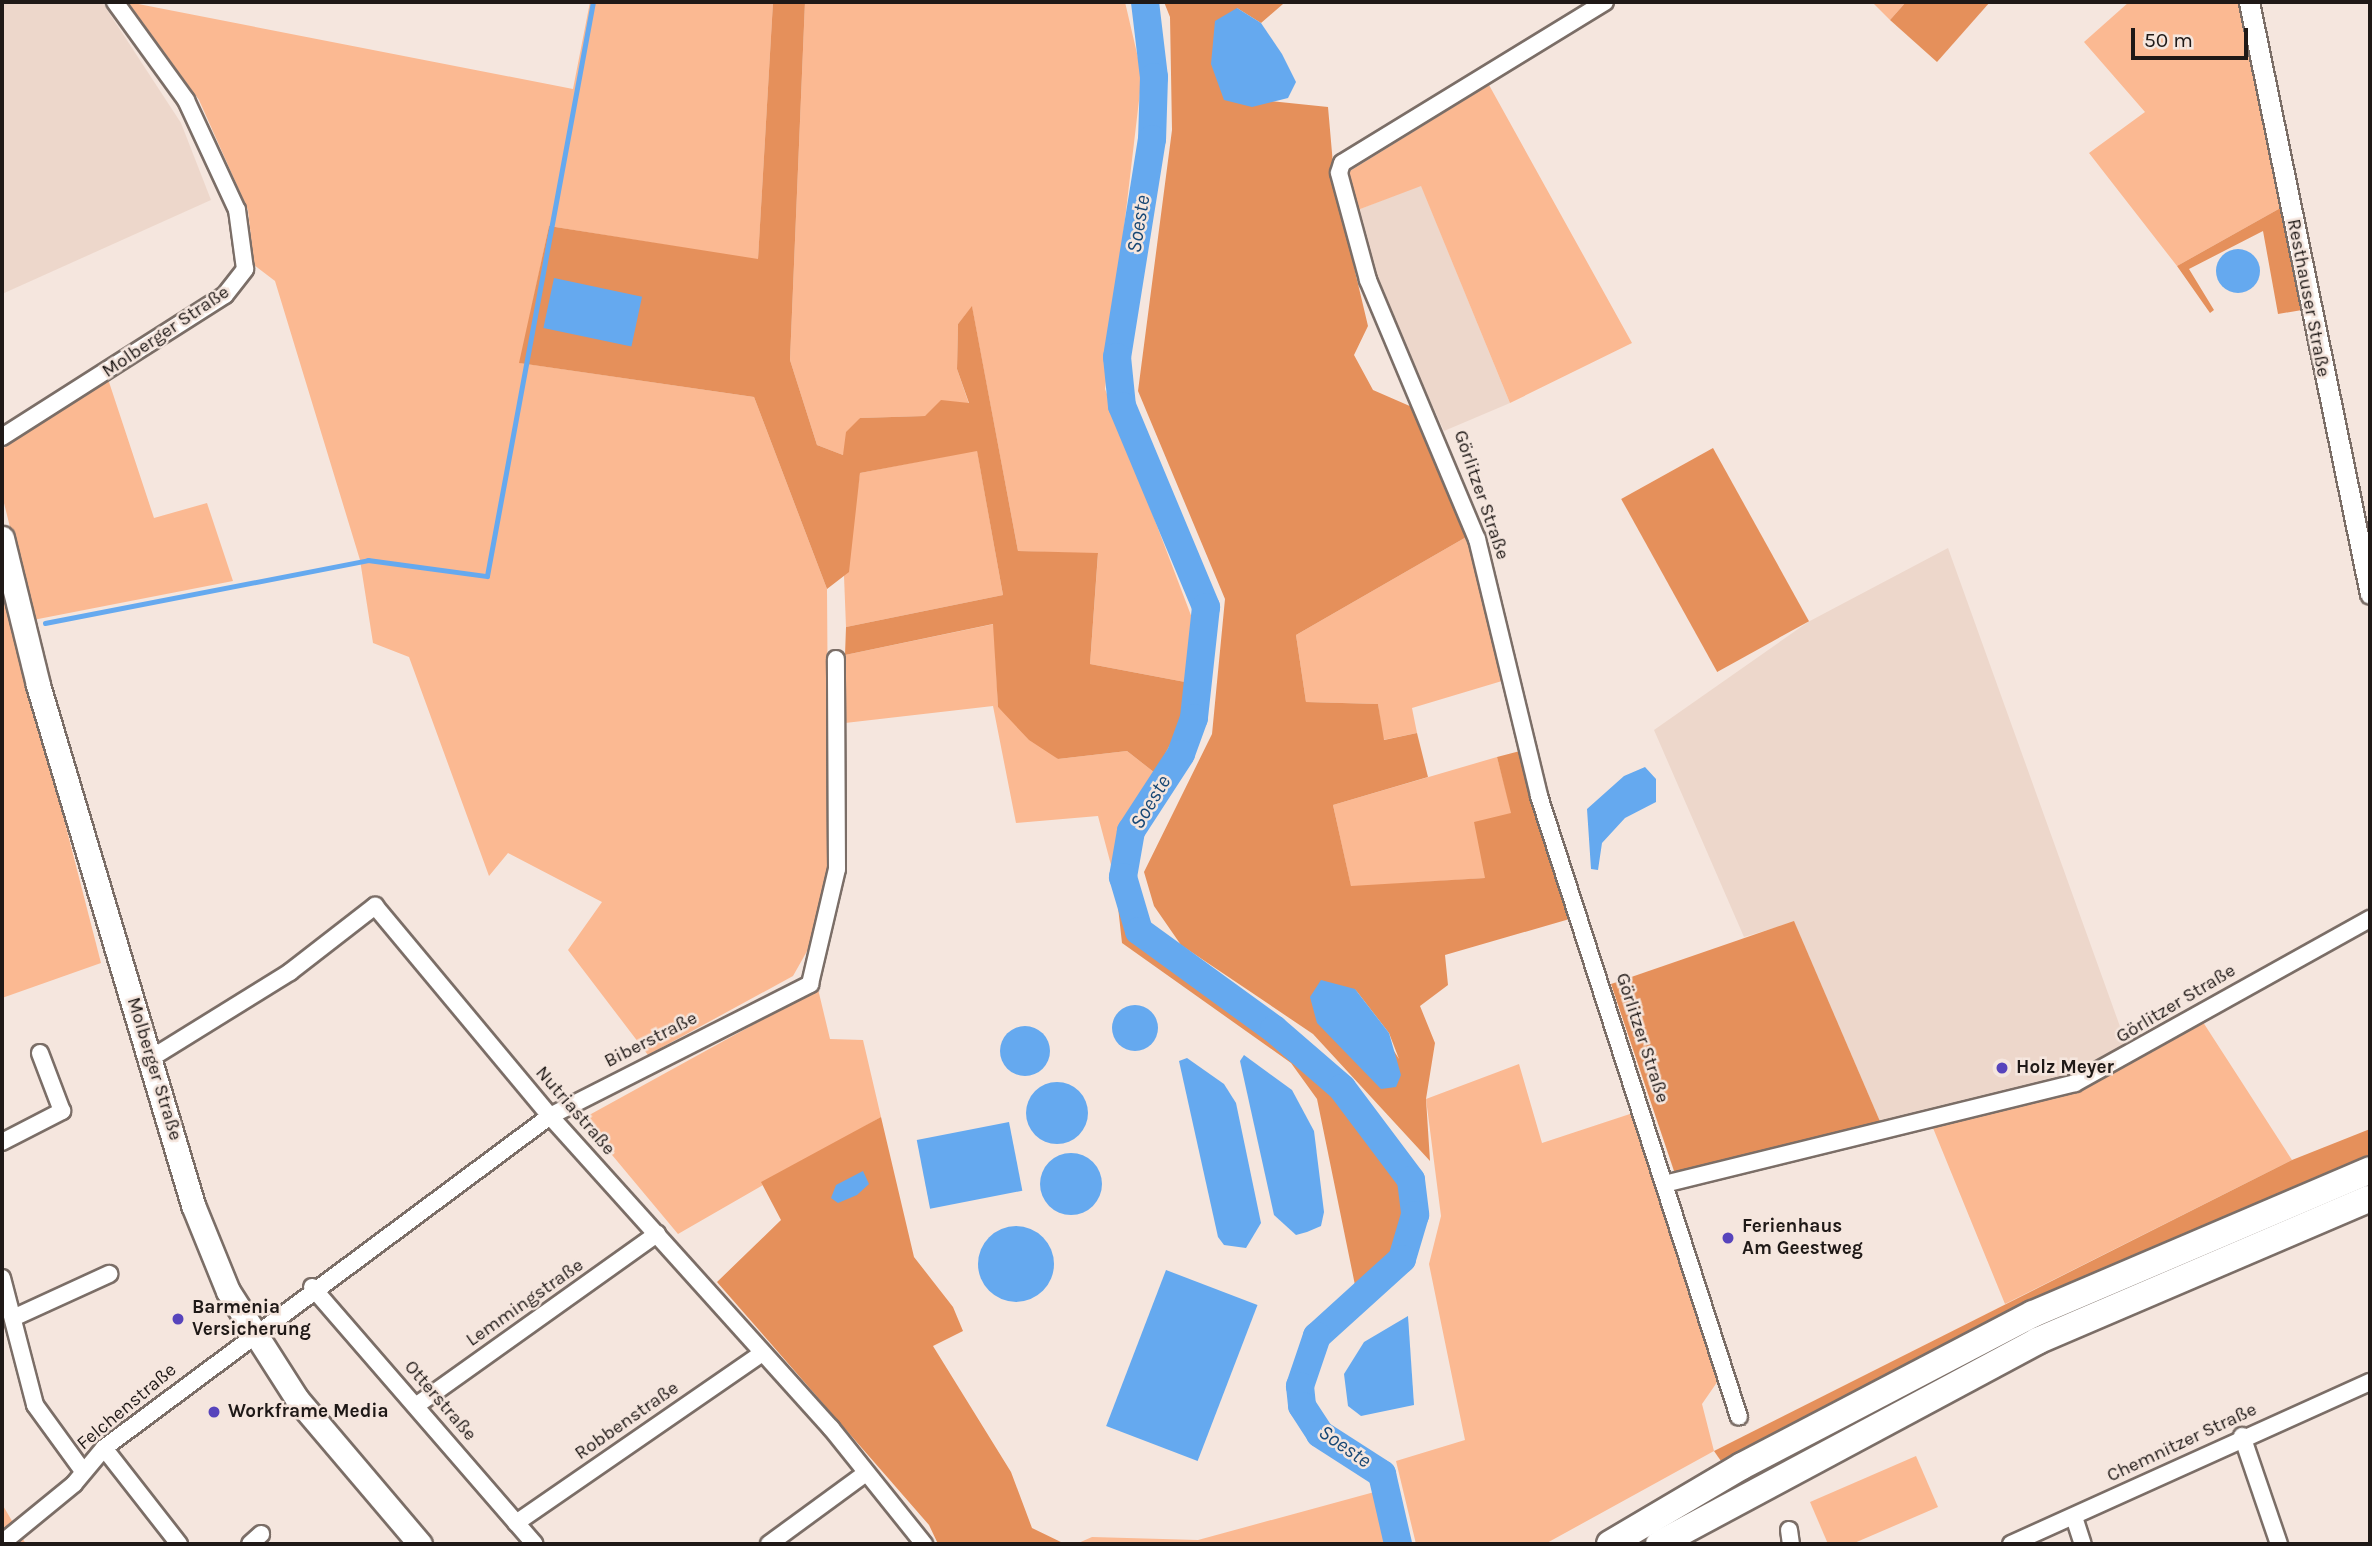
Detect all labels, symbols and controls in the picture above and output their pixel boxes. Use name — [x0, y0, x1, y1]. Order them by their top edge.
scale bar — [2134, 14, 2251, 58]
text: 50 m — [2144, 28, 2193, 52]
water label: Soeste — [1121, 193, 1155, 255]
street label: Resthauser Straße — [2282, 217, 2334, 379]
street label: Molberger Straße — [98, 281, 234, 383]
street label: Görlitzer Straße — [1448, 427, 1514, 563]
water label: Soeste — [1124, 771, 1176, 833]
street label: Görlitzer Straße — [2112, 959, 2240, 1049]
street label: Görlitzer Straße — [1610, 970, 1674, 1106]
street label: Molberger Straße — [121, 995, 187, 1143]
street label: Biberstraße — [601, 1007, 701, 1073]
place label: Holz Meyer — [2016, 1057, 2114, 1079]
marker: Holz Meyer — [1994, 1060, 2010, 1076]
street label: Nutriastraße — [530, 1062, 620, 1160]
place label: Ferienhaus Am Geestweg — [1742, 1216, 1863, 1260]
marker: Ferienhaus Am Geestweg — [1720, 1230, 1736, 1246]
street label: Lemmingstraße — [462, 1254, 588, 1352]
place label: Barmenia Versicherung — [192, 1297, 311, 1341]
marker: Barmenia Versicherung — [170, 1311, 186, 1327]
street label: Otterstraße — [399, 1356, 481, 1446]
street label: Felchenstraße — [73, 1359, 181, 1455]
street label: Robbenstraße — [571, 1377, 683, 1465]
street label: Chemnitzer Straße — [2104, 1398, 2260, 1488]
place label: Workframe Media — [228, 1401, 389, 1423]
marker: Workframe Media — [206, 1404, 222, 1420]
water label: Soeste — [1314, 1419, 1376, 1473]

